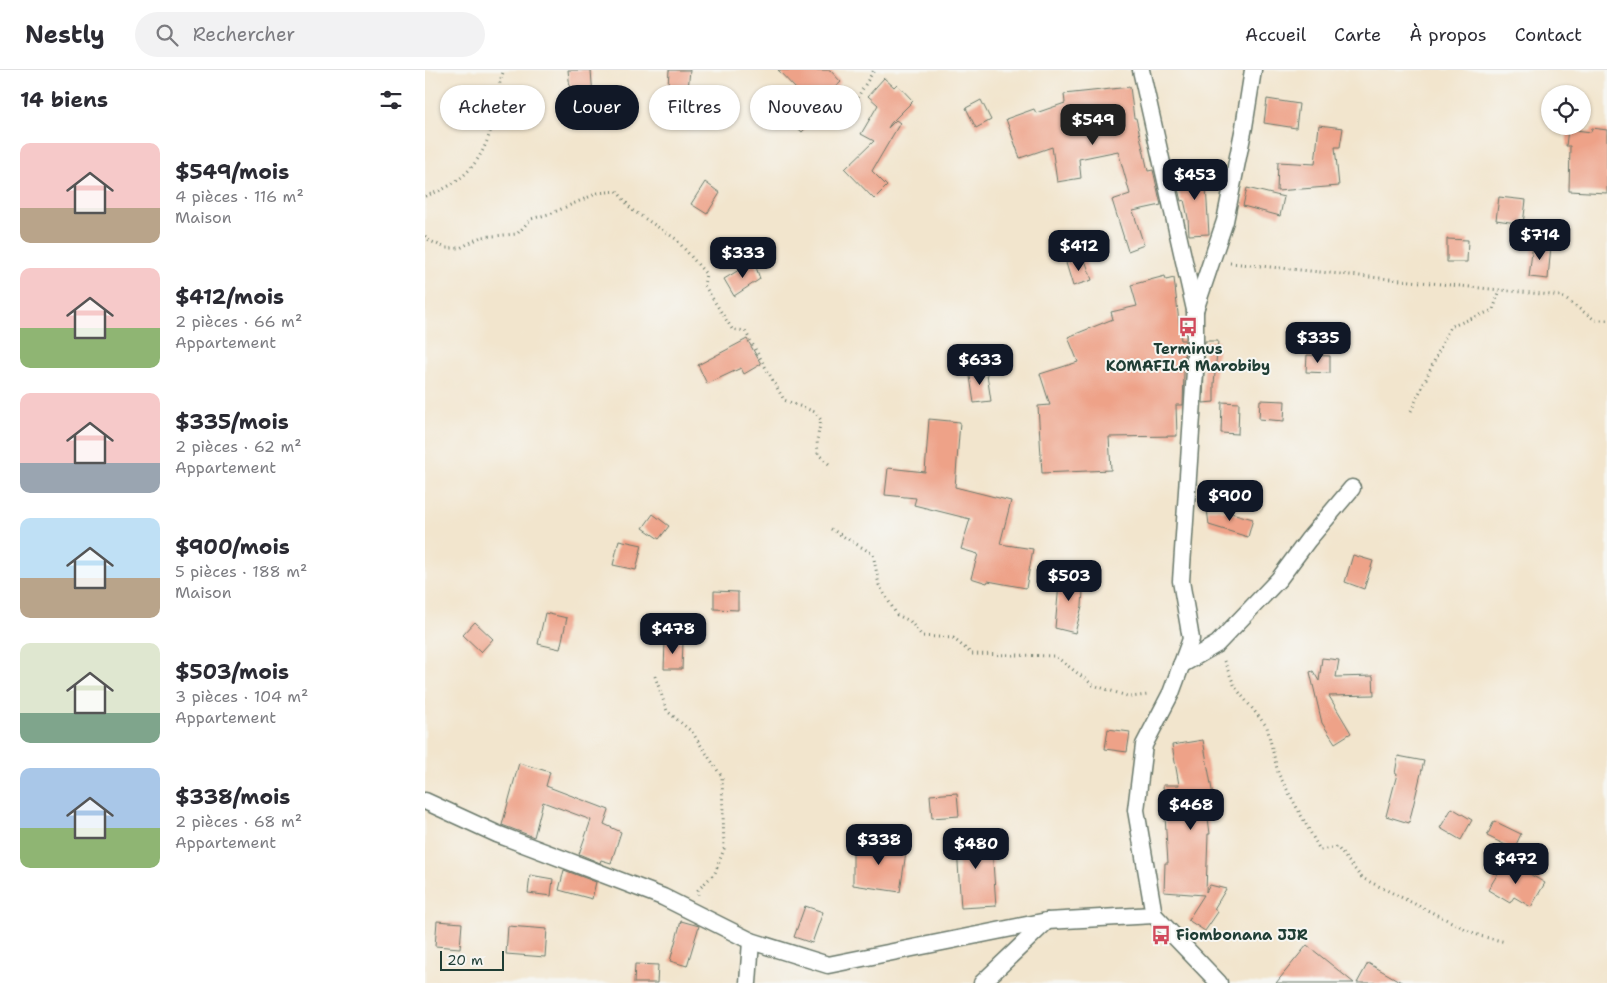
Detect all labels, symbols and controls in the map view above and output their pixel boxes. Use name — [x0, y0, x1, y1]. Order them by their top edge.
search box — [135, 12, 485, 57]
text: Nestly — [25, 19, 105, 51]
icon: search — [153, 21, 181, 49]
text: Rechercher — [193, 22, 295, 47]
text: Accueil — [1245, 23, 1306, 47]
text: Carte — [1334, 23, 1381, 47]
text: À propos — [1409, 23, 1487, 47]
text: Contact — [1515, 23, 1582, 47]
chip: Acheter — [440, 85, 545, 130]
chip: Louer — [555, 85, 639, 130]
chip: Filtres — [649, 85, 740, 130]
chip: Nouveau — [750, 85, 861, 130]
map controls — [1541, 85, 1591, 135]
button: locate — [1541, 85, 1591, 135]
text: 14 biens — [20, 86, 108, 114]
icon: filters — [377, 86, 405, 114]
pin: $549 — [1063, 104, 1123, 146]
text: $549 — [1072, 109, 1114, 130]
text: $549/mois — [175, 158, 289, 186]
pin: $453 — [1165, 158, 1225, 201]
icon: home — [60, 163, 120, 223]
text: $453 — [1174, 164, 1216, 185]
text: 4 pièces · 116 m² — [175, 186, 304, 207]
text: Maison — [175, 207, 232, 228]
pin: $714 — [1510, 218, 1570, 261]
text: $714 — [1520, 224, 1560, 245]
pin: $412 — [1049, 230, 1109, 272]
text: $412 — [1059, 235, 1099, 256]
pin: $333 — [713, 236, 773, 279]
text: $333 — [721, 242, 765, 263]
text: $412/mois — [175, 283, 284, 311]
icon: home — [60, 288, 120, 348]
text: 2 pièces · 66 m² — [175, 311, 302, 332]
bus stop icon: Terminus KOMAFILA Marobiby — [1177, 316, 1199, 338]
pin: $335 — [1288, 322, 1348, 364]
text: $335 — [1297, 327, 1339, 348]
text: Appartement — [175, 332, 276, 353]
place label: Terminus KOMAFILA Marobiby — [1106, 339, 1270, 376]
pin: $633 — [950, 344, 1010, 386]
text: $633 — [958, 349, 1002, 370]
text: $335/mois — [175, 408, 289, 436]
icon: home — [60, 413, 120, 473]
text: 2 pièces · 62 m² — [175, 436, 302, 457]
text: Appartement — [175, 457, 276, 478]
pin: $900 — [1200, 480, 1260, 522]
text: $900 — [1208, 485, 1252, 506]
text: $900/mois — [175, 533, 290, 561]
icon: home — [60, 538, 120, 598]
pin: $503 — [1039, 560, 1099, 602]
text: 5 pièces · 188 m² — [175, 561, 307, 582]
text: $503 — [1047, 565, 1091, 586]
text: Maison — [175, 582, 232, 603]
pin: $478 — [643, 612, 703, 655]
text: $478 — [651, 618, 695, 639]
text: $503/mois — [175, 658, 289, 686]
icon: home — [60, 663, 120, 723]
text: 3 pièces · 104 m² — [175, 686, 308, 707]
text: Appartement — [175, 707, 276, 728]
text: $338/mois — [175, 783, 290, 811]
icon: home — [60, 788, 120, 848]
pin: $468 — [1161, 788, 1221, 831]
text: $468 — [1169, 794, 1213, 815]
text: 2 pièces · 68 m² — [175, 811, 302, 832]
pin: $338 — [849, 824, 909, 866]
pin: $480 — [946, 828, 1006, 870]
text: $338 — [857, 829, 901, 850]
text: Appartement — [175, 832, 276, 853]
text: $480 — [954, 833, 998, 854]
pin: $472 — [1486, 842, 1546, 885]
text: $472 — [1495, 848, 1538, 869]
bus stop icon: Fiombonana JJR — [1150, 924, 1172, 946]
place label: Fiombonana JJR — [1176, 925, 1308, 945]
scale bar — [440, 948, 504, 971]
text: 20 m — [447, 951, 483, 969]

